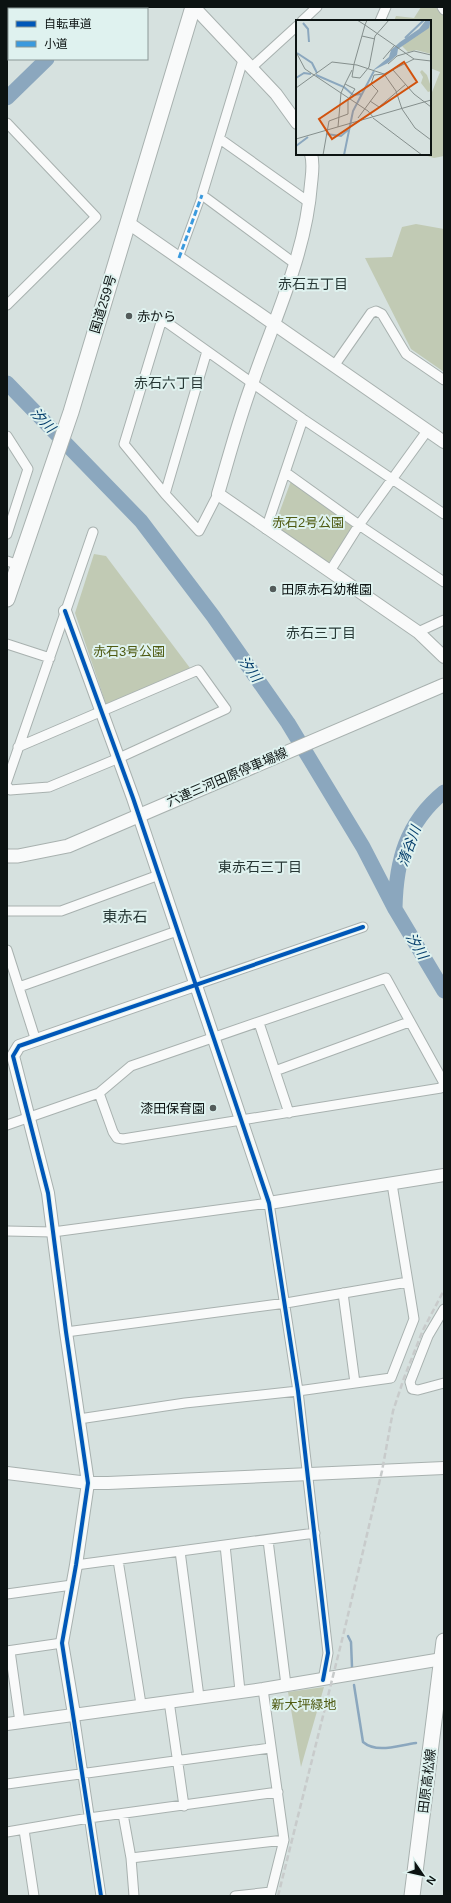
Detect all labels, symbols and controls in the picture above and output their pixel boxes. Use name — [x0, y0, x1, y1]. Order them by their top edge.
legend — [8, 8, 148, 60]
text: 自転車道 — [44, 17, 92, 31]
inset map — [296, 20, 431, 155]
text: 小道 — [44, 37, 68, 51]
street label: 国道259号 — [87, 273, 119, 335]
district label: 赤石五丁目 — [278, 276, 348, 292]
place label: 赤から — [137, 309, 176, 324]
marker: 赤から — [124, 311, 134, 321]
district label: 赤石六丁目 — [134, 375, 204, 391]
water label: 汐川 — [28, 404, 60, 437]
park label: 赤石2号公園 — [272, 515, 344, 530]
place label: 田原赤石幼稚園 — [281, 582, 372, 597]
marker: 田原赤石幼稚園 — [268, 584, 278, 594]
district label: 赤石三丁目 — [286, 625, 356, 641]
park label: 赤石3号公園 — [93, 644, 165, 659]
water label: 汐川 — [235, 653, 266, 687]
street label: 六連三河田原停車場線 — [164, 745, 290, 809]
water label: 清谷川 — [394, 822, 424, 868]
district label: 東赤石三丁目 — [218, 859, 302, 875]
district label: 東赤石 — [102, 908, 148, 925]
water label: 汐川 — [403, 930, 432, 964]
place label: 漆田保育園 — [140, 1101, 205, 1116]
marker: 漆田保育園 — [208, 1103, 218, 1113]
park label: 新大坪緑地 — [271, 1697, 337, 1712]
street label: 田原高松線 — [416, 1748, 438, 1814]
north arrow — [403, 1855, 443, 1895]
text: N — [424, 1874, 438, 1887]

